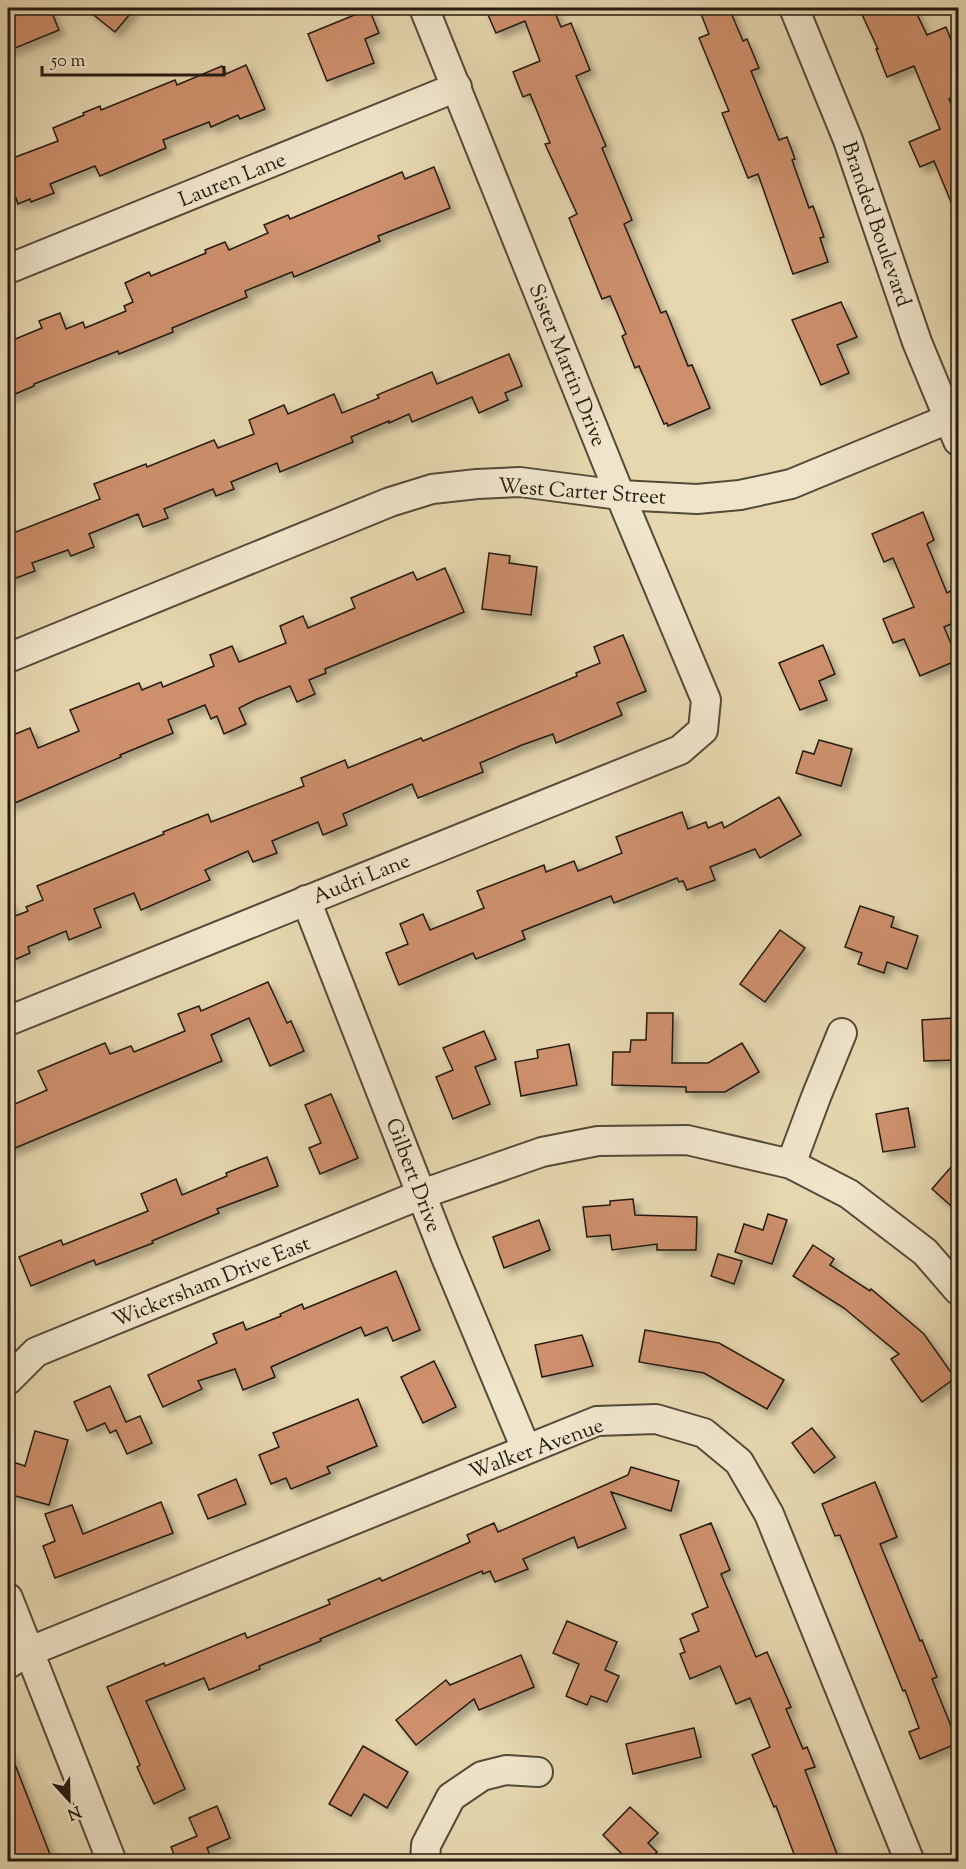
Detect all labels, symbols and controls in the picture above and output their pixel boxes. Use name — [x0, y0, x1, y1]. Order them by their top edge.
scale bar — [42, 39, 224, 77]
text: 50 m — [50, 49, 86, 75]
street label: Branded Boulevard — [833, 138, 917, 311]
street label: Lauren Lane — [175, 146, 291, 216]
street label: Sister Martin Drive — [520, 280, 612, 452]
street label: West Carter Street — [497, 472, 667, 514]
street label: Audri Lane — [309, 847, 415, 913]
street label: Gilbert Drive — [377, 1114, 448, 1237]
street label: Wickersham Drive East — [108, 1229, 315, 1336]
street label: Walker Avenue — [465, 1412, 608, 1488]
north arrow — [39, 1770, 99, 1830]
text: N — [63, 1799, 84, 1825]

